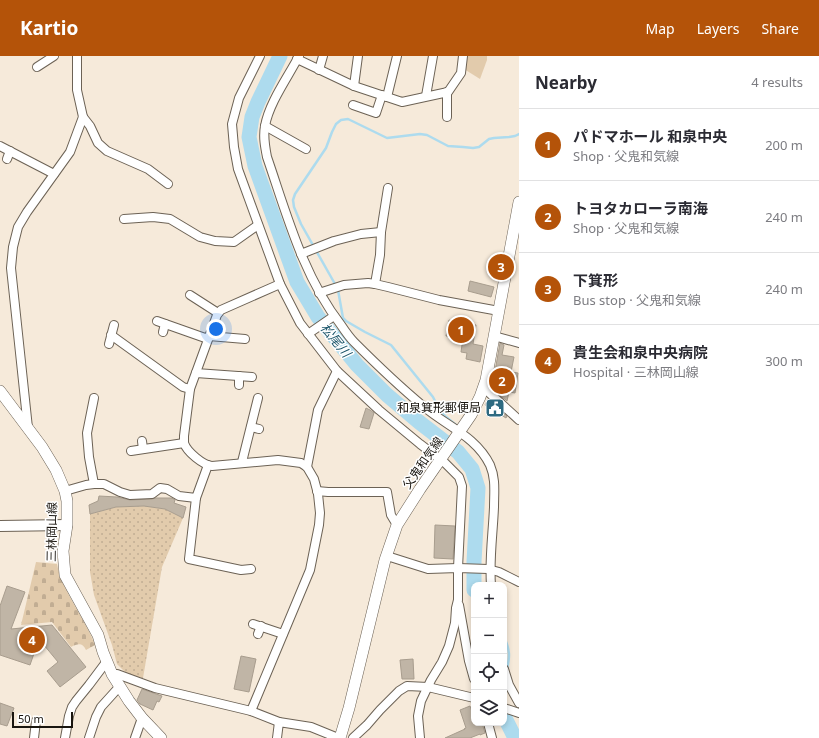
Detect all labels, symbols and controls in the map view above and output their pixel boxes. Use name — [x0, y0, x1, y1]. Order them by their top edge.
text: Kartio — [20, 15, 78, 41]
text: Map — [646, 19, 675, 38]
text: Layers — [697, 19, 739, 38]
text: Share — [761, 19, 799, 38]
text: Nearby — [535, 71, 597, 94]
text: 4 results — [751, 73, 803, 91]
text: パドマホール 和泉中央 — [573, 126, 727, 146]
text: 1 — [544, 136, 552, 154]
text: 200 m — [765, 136, 803, 154]
text: Shop · 父鬼和気線 — [573, 147, 679, 165]
text: トヨタカローラ南海 — [573, 198, 708, 218]
text: 2 — [544, 208, 552, 226]
text: 240 m — [765, 208, 803, 226]
text: Shop · 父鬼和気線 — [573, 219, 679, 237]
pin: 3 — [488, 252, 514, 282]
text: 下箕形 — [573, 270, 618, 290]
text: 3 — [544, 280, 552, 298]
text: 240 m — [765, 280, 803, 298]
text: Bus stop · 父鬼和気線 — [573, 291, 701, 309]
pin: 1 — [448, 315, 474, 345]
your location — [206, 319, 226, 339]
water label: 松尾川 — [317, 319, 357, 362]
text: 貴生会和泉中央病院 — [573, 342, 708, 362]
text: 4 — [544, 352, 552, 370]
text: 300 m — [765, 352, 803, 370]
text: Hospital · 三林岡山線 — [573, 363, 699, 381]
pin: 2 — [489, 366, 515, 396]
public building icon: 和泉箕形郵便局 — [484, 397, 506, 419]
place label: 和泉箕形郵便局 — [397, 399, 481, 416]
street label: 父鬼和気線 — [398, 433, 447, 492]
street label: 三林岡山線 — [42, 502, 61, 562]
map controls — [471, 582, 507, 726]
button: + — [471, 582, 507, 618]
button: − — [471, 618, 507, 654]
pin: 4 — [19, 625, 45, 655]
button: locate — [471, 654, 507, 690]
button: layers — [471, 690, 507, 726]
scale bar — [12, 710, 73, 729]
text: 50 m — [18, 711, 44, 726]

